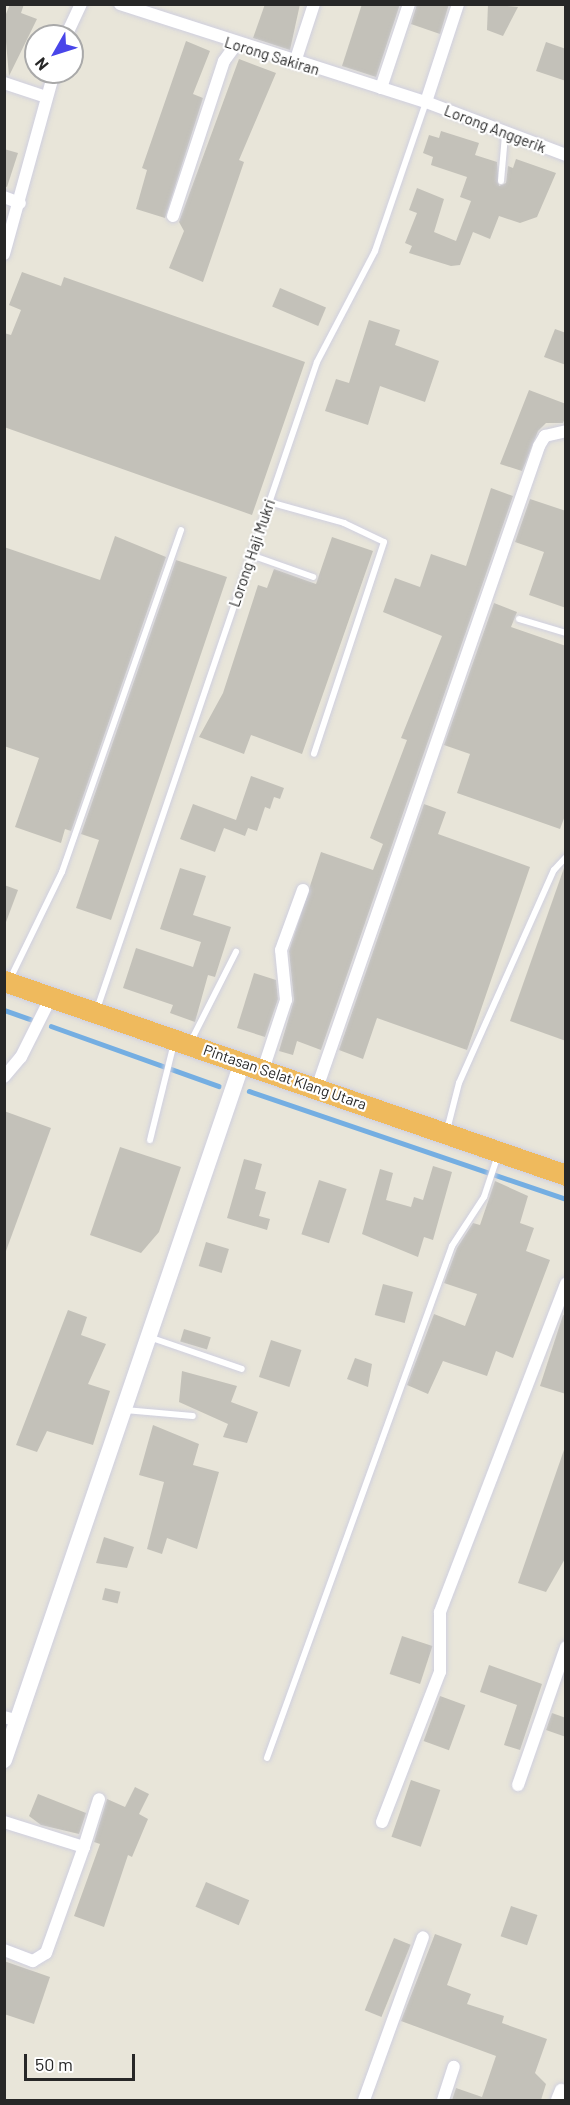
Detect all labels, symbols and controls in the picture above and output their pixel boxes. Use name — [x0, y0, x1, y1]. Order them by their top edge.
north arrow — [24, 24, 84, 84]
street label: Lorong Sakiran — [222, 33, 322, 79]
text: N — [30, 54, 52, 75]
street label: Lorong Anggerik — [442, 101, 548, 157]
street label: Lorong Haji Mukri — [225, 497, 279, 609]
street label: Pintasan Selat Klang Utara — [201, 1041, 369, 1113]
scale bar — [27, 2042, 138, 2080]
text: 50 m — [35, 2053, 73, 2075]

